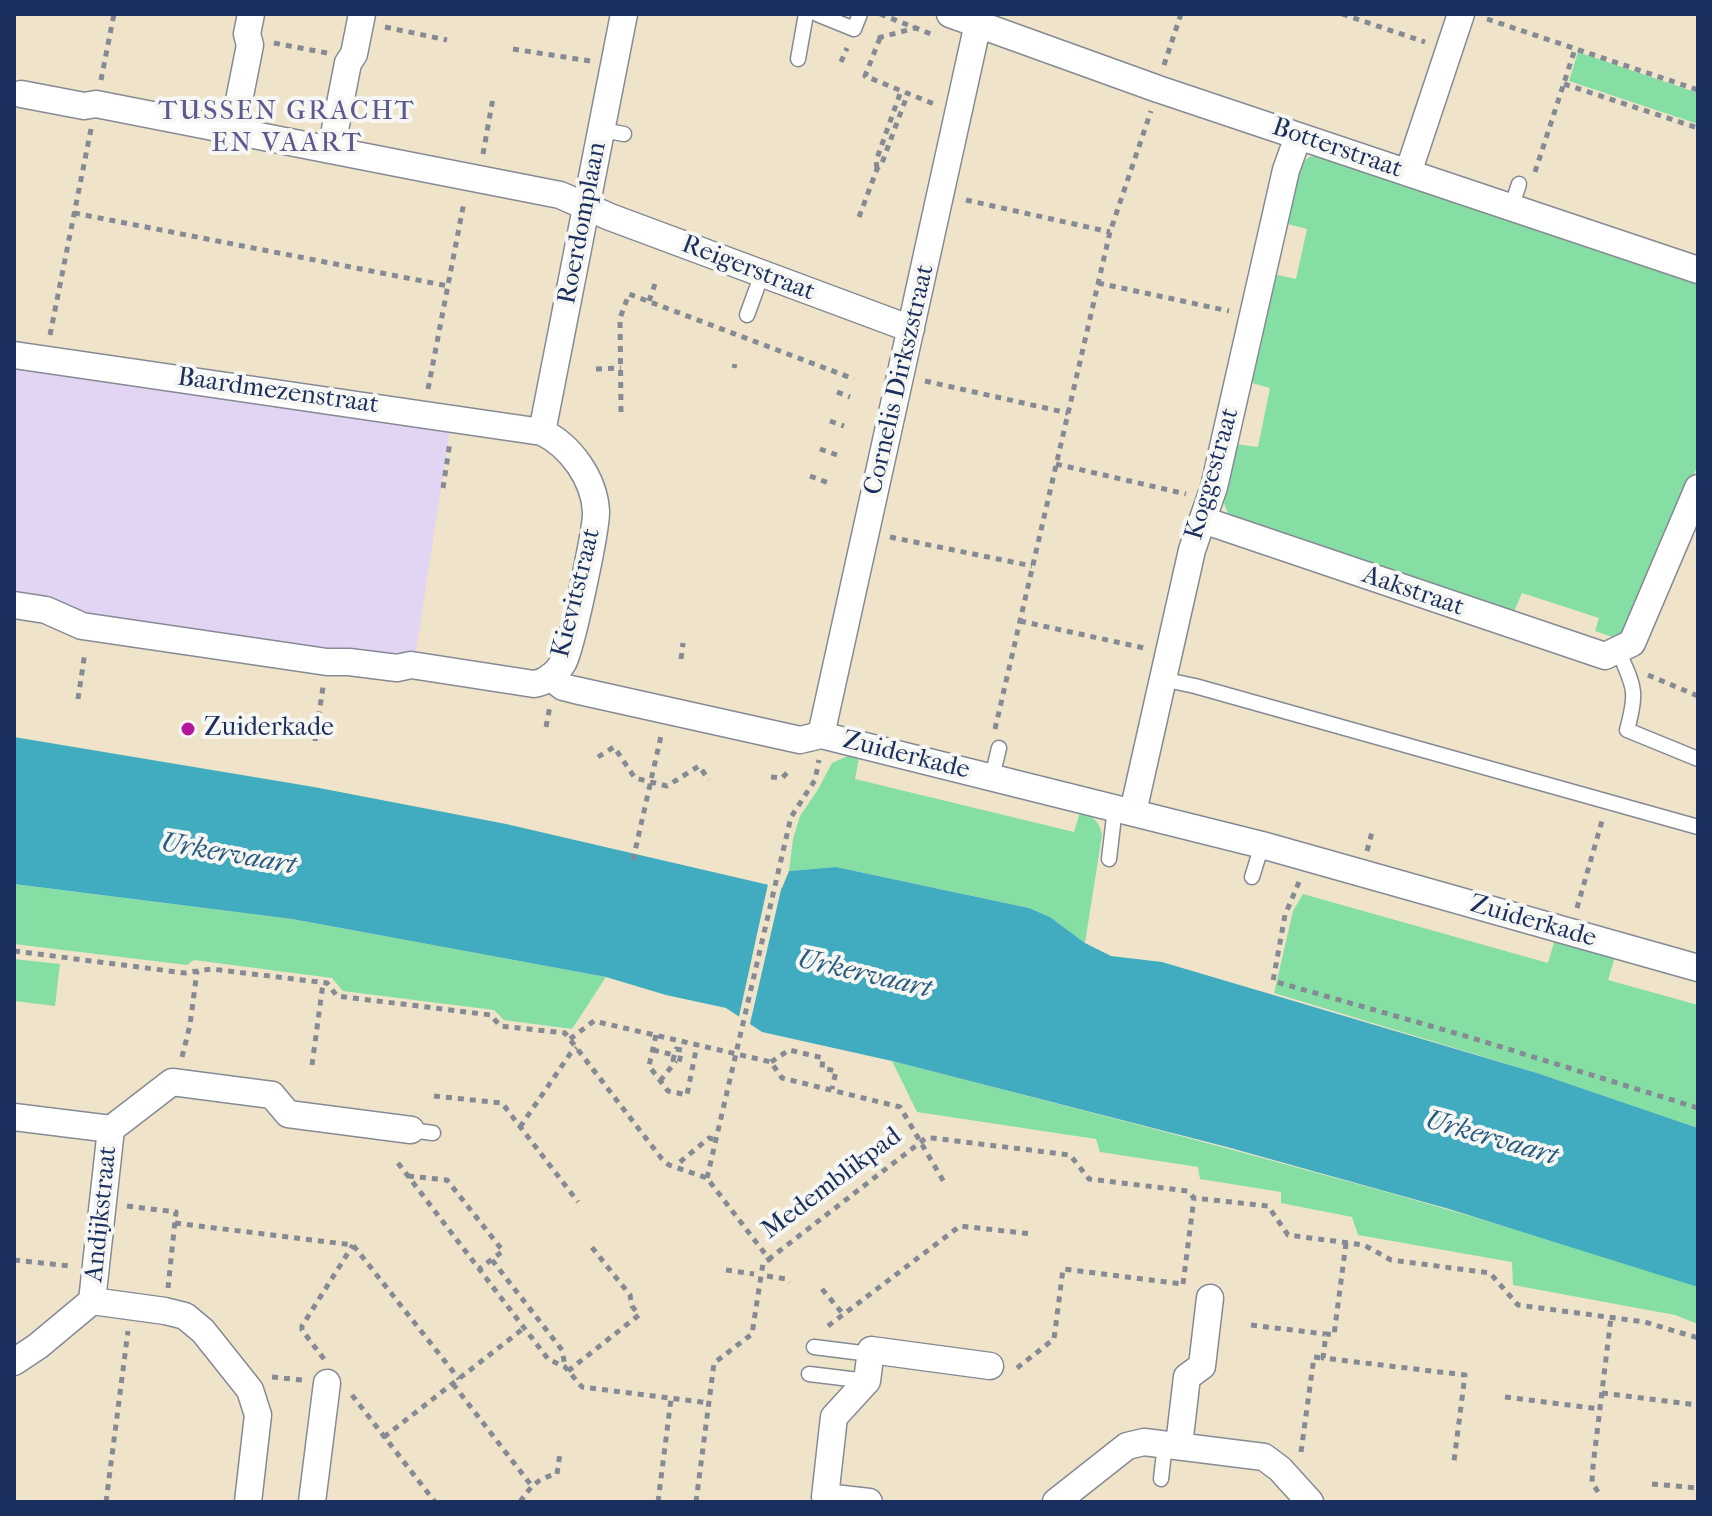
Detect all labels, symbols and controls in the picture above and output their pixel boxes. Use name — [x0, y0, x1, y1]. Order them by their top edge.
district label: TUSSEN GRACHT EN VAART — [158, 95, 416, 161]
street label: Botterstraat — [1268, 112, 1406, 186]
street label: Roerdomplaan — [552, 139, 614, 307]
street label: Reigerstraat — [677, 229, 819, 309]
street label: Cornelis Dirkszstraat — [858, 262, 942, 498]
street label: Baardmezenstraat — [175, 362, 381, 422]
street label: Koggestraat — [1179, 405, 1247, 543]
street label: Kievitstraat — [546, 525, 608, 661]
street label: Aakstraat — [1358, 560, 1468, 624]
place label: Zuiderkade — [204, 713, 334, 745]
marker: Zuiderkade — [179, 720, 197, 738]
street label: Zuiderkade — [839, 725, 973, 787]
water label: Urkervaart — [158, 827, 298, 883]
street label: Zuiderkade — [1466, 889, 1600, 955]
water label: Urkervaart — [794, 943, 934, 1007]
water label: Urkervaart — [1421, 1104, 1561, 1174]
street label: Medemblikpad — [756, 1121, 908, 1247]
street label: Andijkstraat — [79, 1144, 125, 1284]

